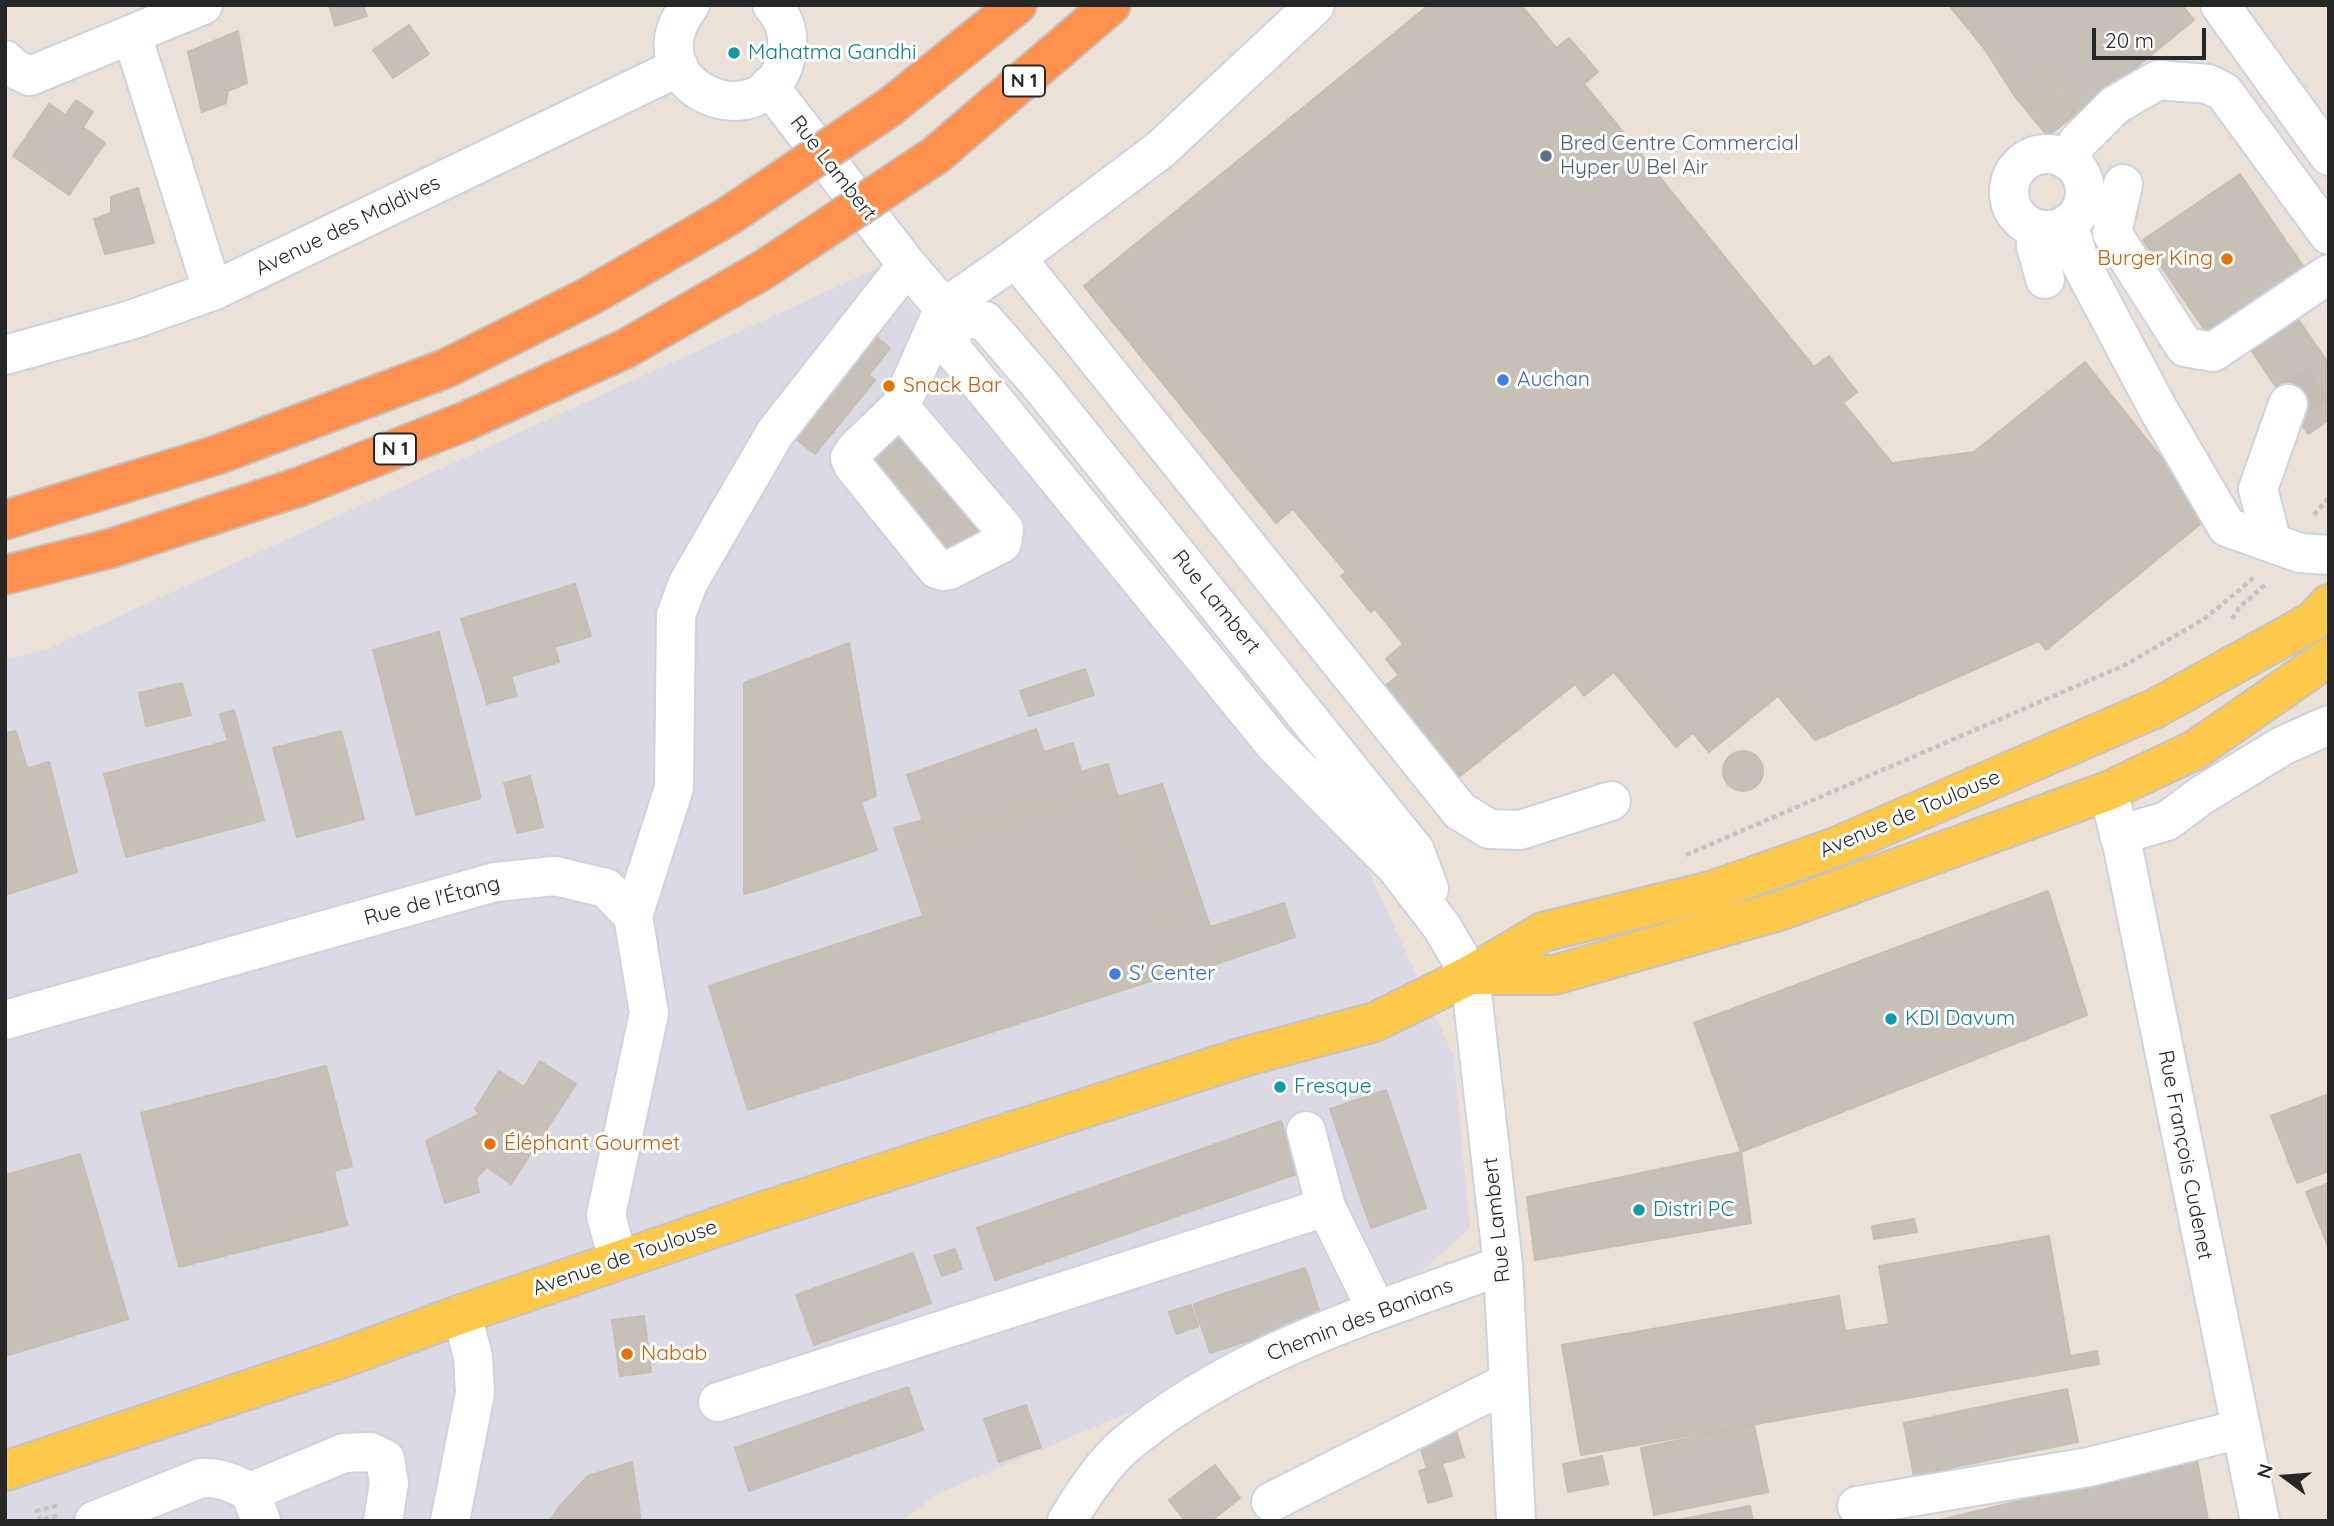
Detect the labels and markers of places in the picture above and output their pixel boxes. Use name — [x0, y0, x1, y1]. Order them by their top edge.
place label: Mahatma Gandhi — [748, 40, 916, 66]
marker: Mahatma Gandhi — [726, 45, 742, 61]
place label: Bred Centre Commercial Hyper U Bel Air — [1560, 131, 1799, 181]
marker: Bred Centre Commercial Hyper U Bel Air — [1538, 148, 1554, 164]
place label: Burger King — [2097, 246, 2213, 272]
marker: Burger King — [2219, 251, 2235, 267]
place label: Auchan — [1517, 367, 1590, 393]
marker: Auchan — [1495, 372, 1511, 388]
place label: Snack Bar — [903, 373, 1002, 399]
marker: Snack Bar — [881, 378, 897, 394]
place label: S' Center — [1129, 961, 1215, 987]
marker: S' Center — [1107, 966, 1123, 982]
place label: KDI Davum — [1905, 1006, 2015, 1032]
marker: KDI Davum — [1883, 1011, 1899, 1027]
place label: Fresque — [1294, 1074, 1372, 1100]
marker: Fresque — [1272, 1079, 1288, 1095]
place label: Éléphant Gourmet — [504, 1131, 680, 1157]
marker: Éléphant Gourmet — [482, 1136, 498, 1152]
place label: Distri PC — [1653, 1197, 1734, 1223]
marker: Distri PC — [1631, 1202, 1647, 1218]
place label: Nabab — [641, 1341, 707, 1367]
marker: Nabab — [619, 1346, 635, 1362]

